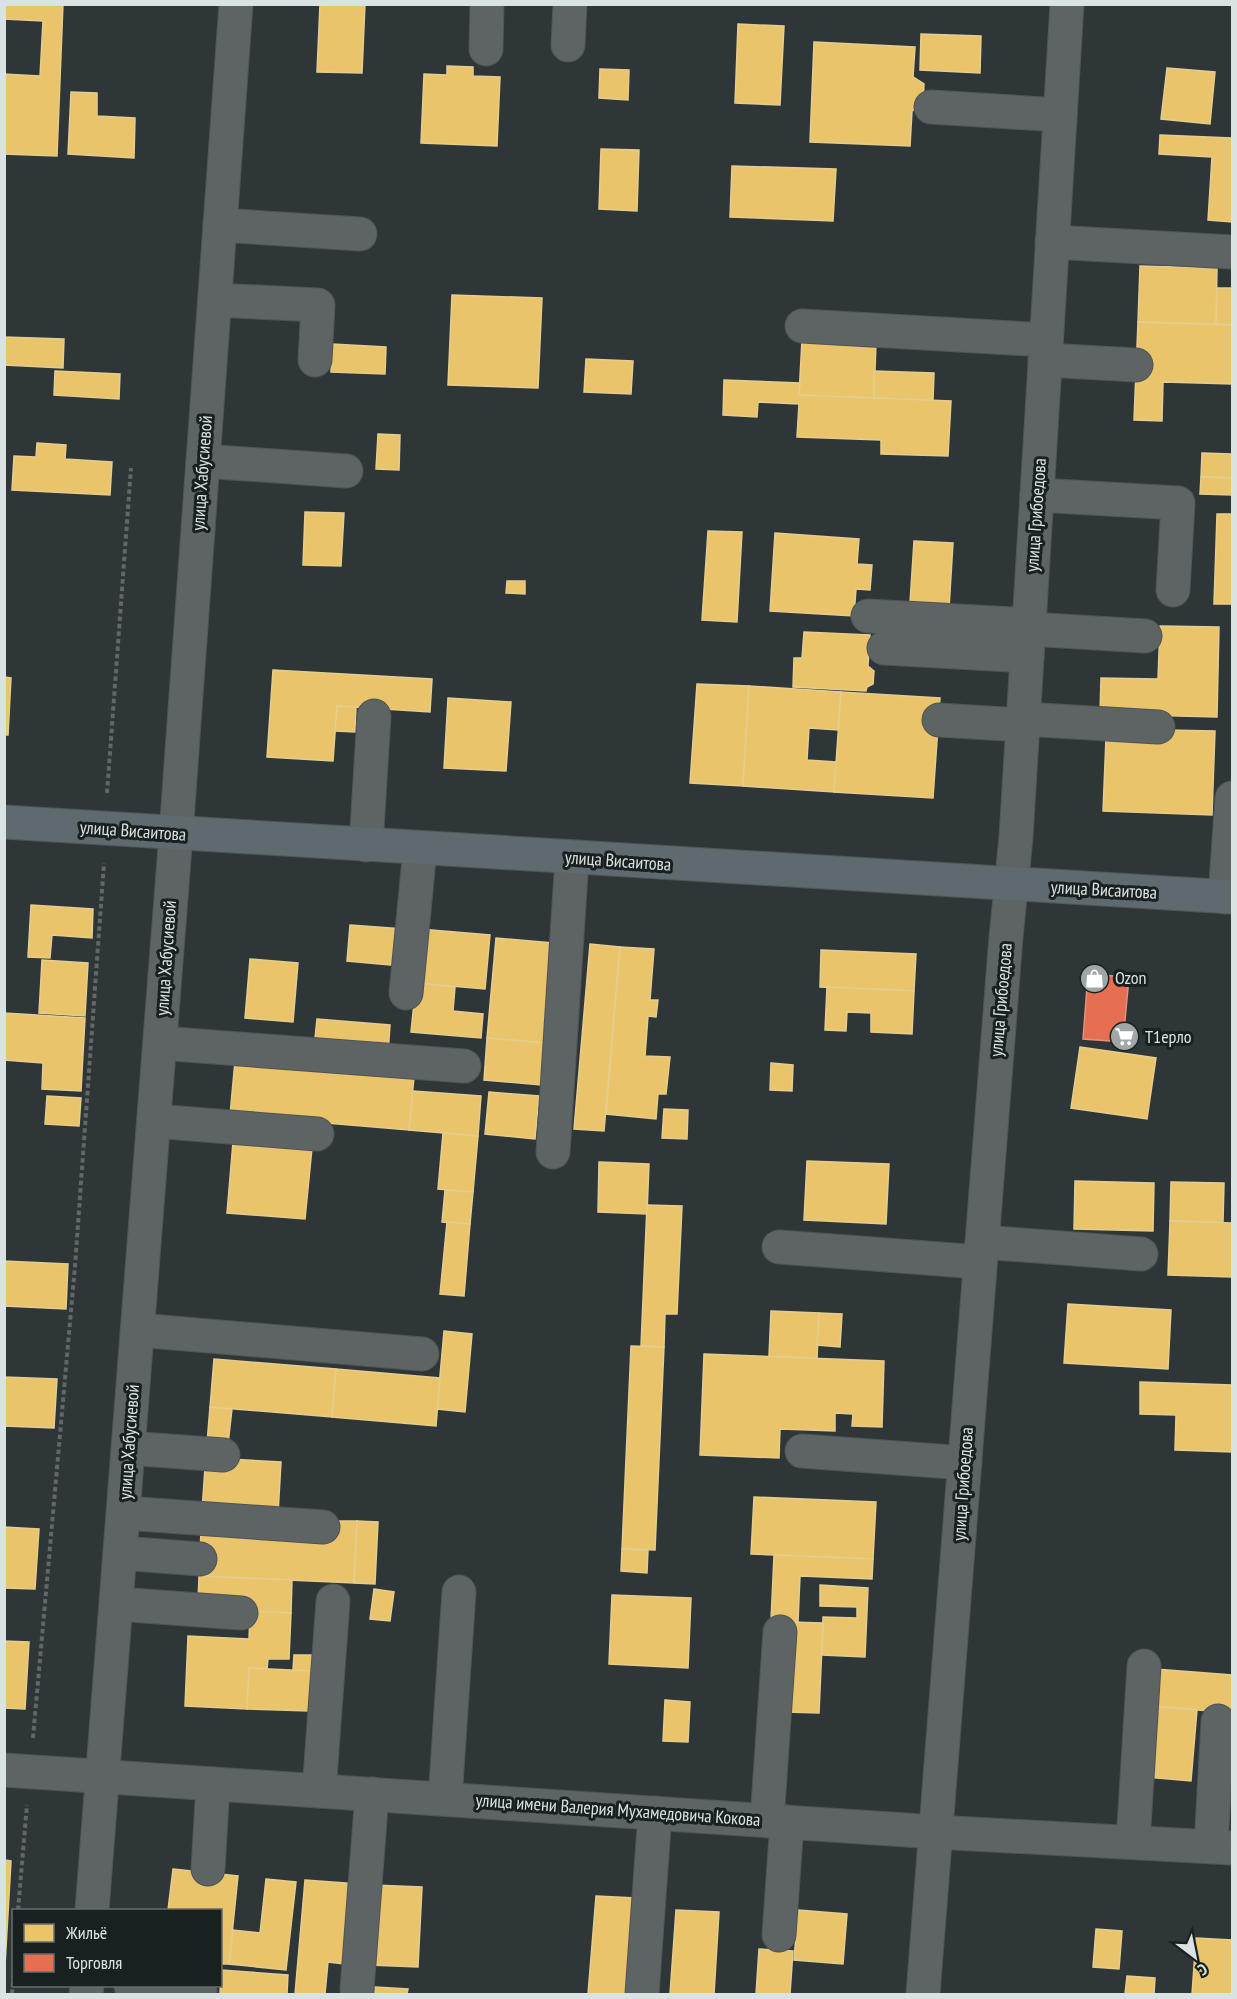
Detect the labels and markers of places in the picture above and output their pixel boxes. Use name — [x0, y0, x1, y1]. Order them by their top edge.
shop icon: Ozon — [1078, 962, 1110, 994]
place label: Ozon — [1115, 966, 1147, 989]
supermarket icon: Т1ерло — [1108, 1021, 1140, 1053]
place label: Т1ерло — [1145, 1025, 1192, 1048]

